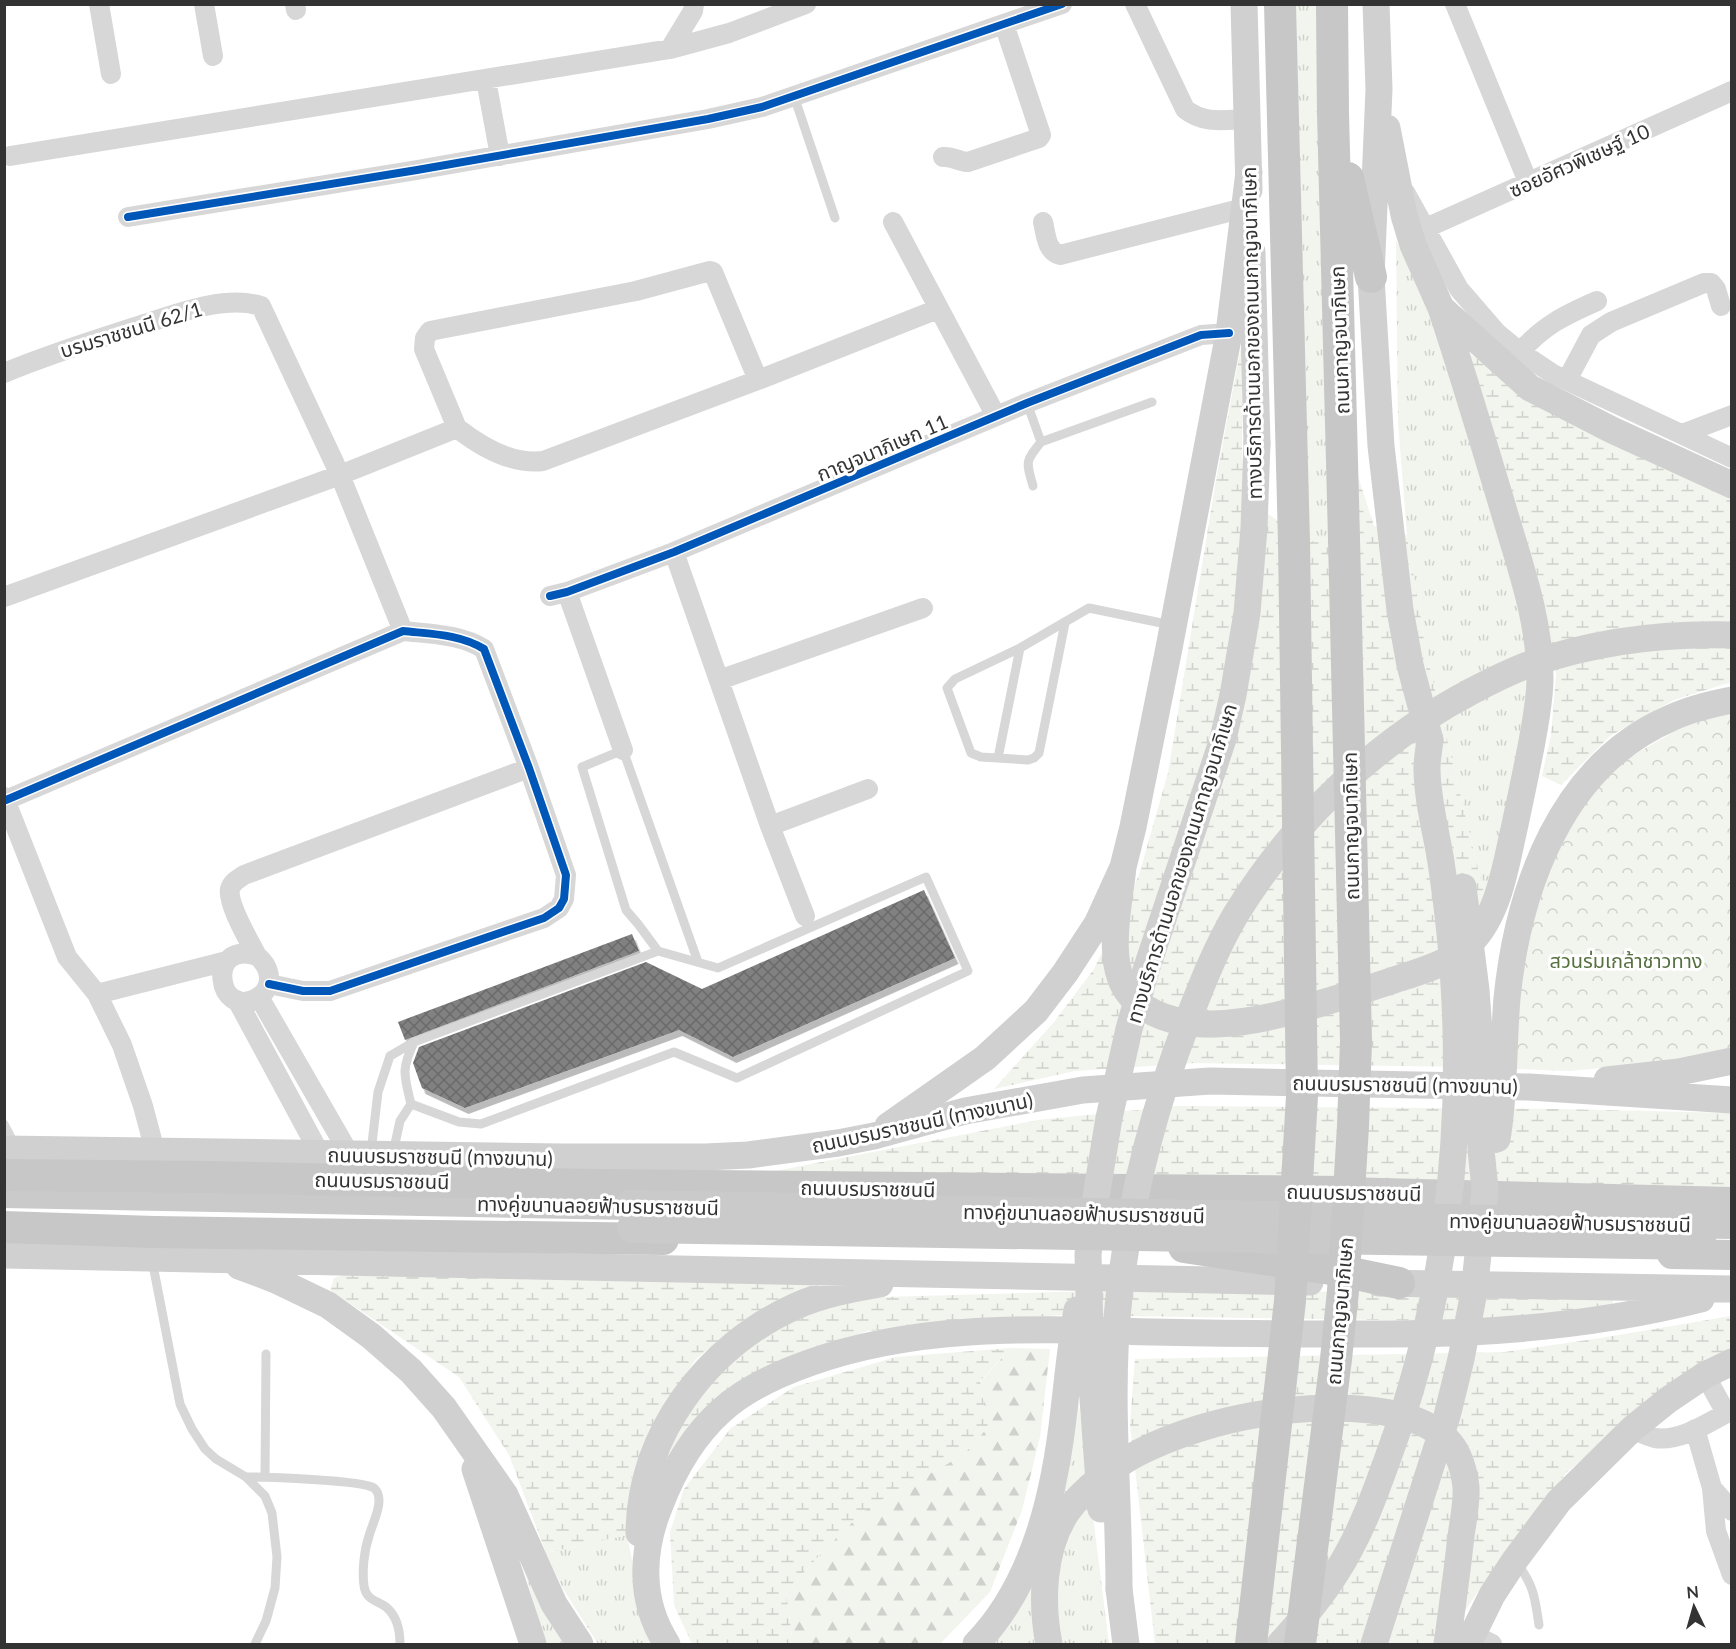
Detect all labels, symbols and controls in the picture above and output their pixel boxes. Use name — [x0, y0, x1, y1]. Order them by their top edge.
street label: ซอยอัศวพิเชษฐ์ 10 — [1505, 118, 1653, 202]
street label: ทางบริการด้านนอกของถนนกาญจนาภิเษก — [1236, 166, 1266, 500]
street label: ถนนกาญจนาภิเษก — [1324, 265, 1354, 415]
street label: บรมราชชนนี 62/1 — [57, 296, 205, 362]
street label: กาญจนาภิเษก 11 — [813, 409, 951, 485]
street label: ทางบริการด้านนอกของถนนกาญจนาภิเษก — [1121, 700, 1241, 1026]
street label: ถนนกาญจนาภิเษก — [1337, 752, 1363, 900]
park label: สวนร่มเกล้าชาวทาง — [1549, 948, 1703, 972]
street label: ถนนบรมราชชนนี (ทางขนาน) — [1292, 1070, 1518, 1098]
street label: ถนนบรมราชชนนี (ทางขนาน) — [809, 1087, 1035, 1157]
street label: ถนนบรมราชชนนี (ทางขนาน) — [327, 1142, 553, 1170]
street label: ถนนบรมราชชนนี — [314, 1167, 450, 1193]
street label: ถนนบรมราชชนนี — [800, 1175, 936, 1201]
street label: ถนนบรมราชชนนี — [1286, 1179, 1422, 1205]
street label: ทางคู่ขนานลอยฟ้าบรมราชชนนี — [477, 1191, 719, 1221]
street label: ทางคู่ขนานลอยฟ้าบรมราชชนนี — [963, 1199, 1205, 1229]
street label: ทางคู่ขนานลอยฟ้าบรมราชชนนี — [1449, 1208, 1691, 1238]
street label: ถนนกาญจนาภิเษก — [1321, 1236, 1357, 1386]
north arrow — [1664, 1577, 1724, 1637]
text: N — [1686, 1582, 1700, 1602]

